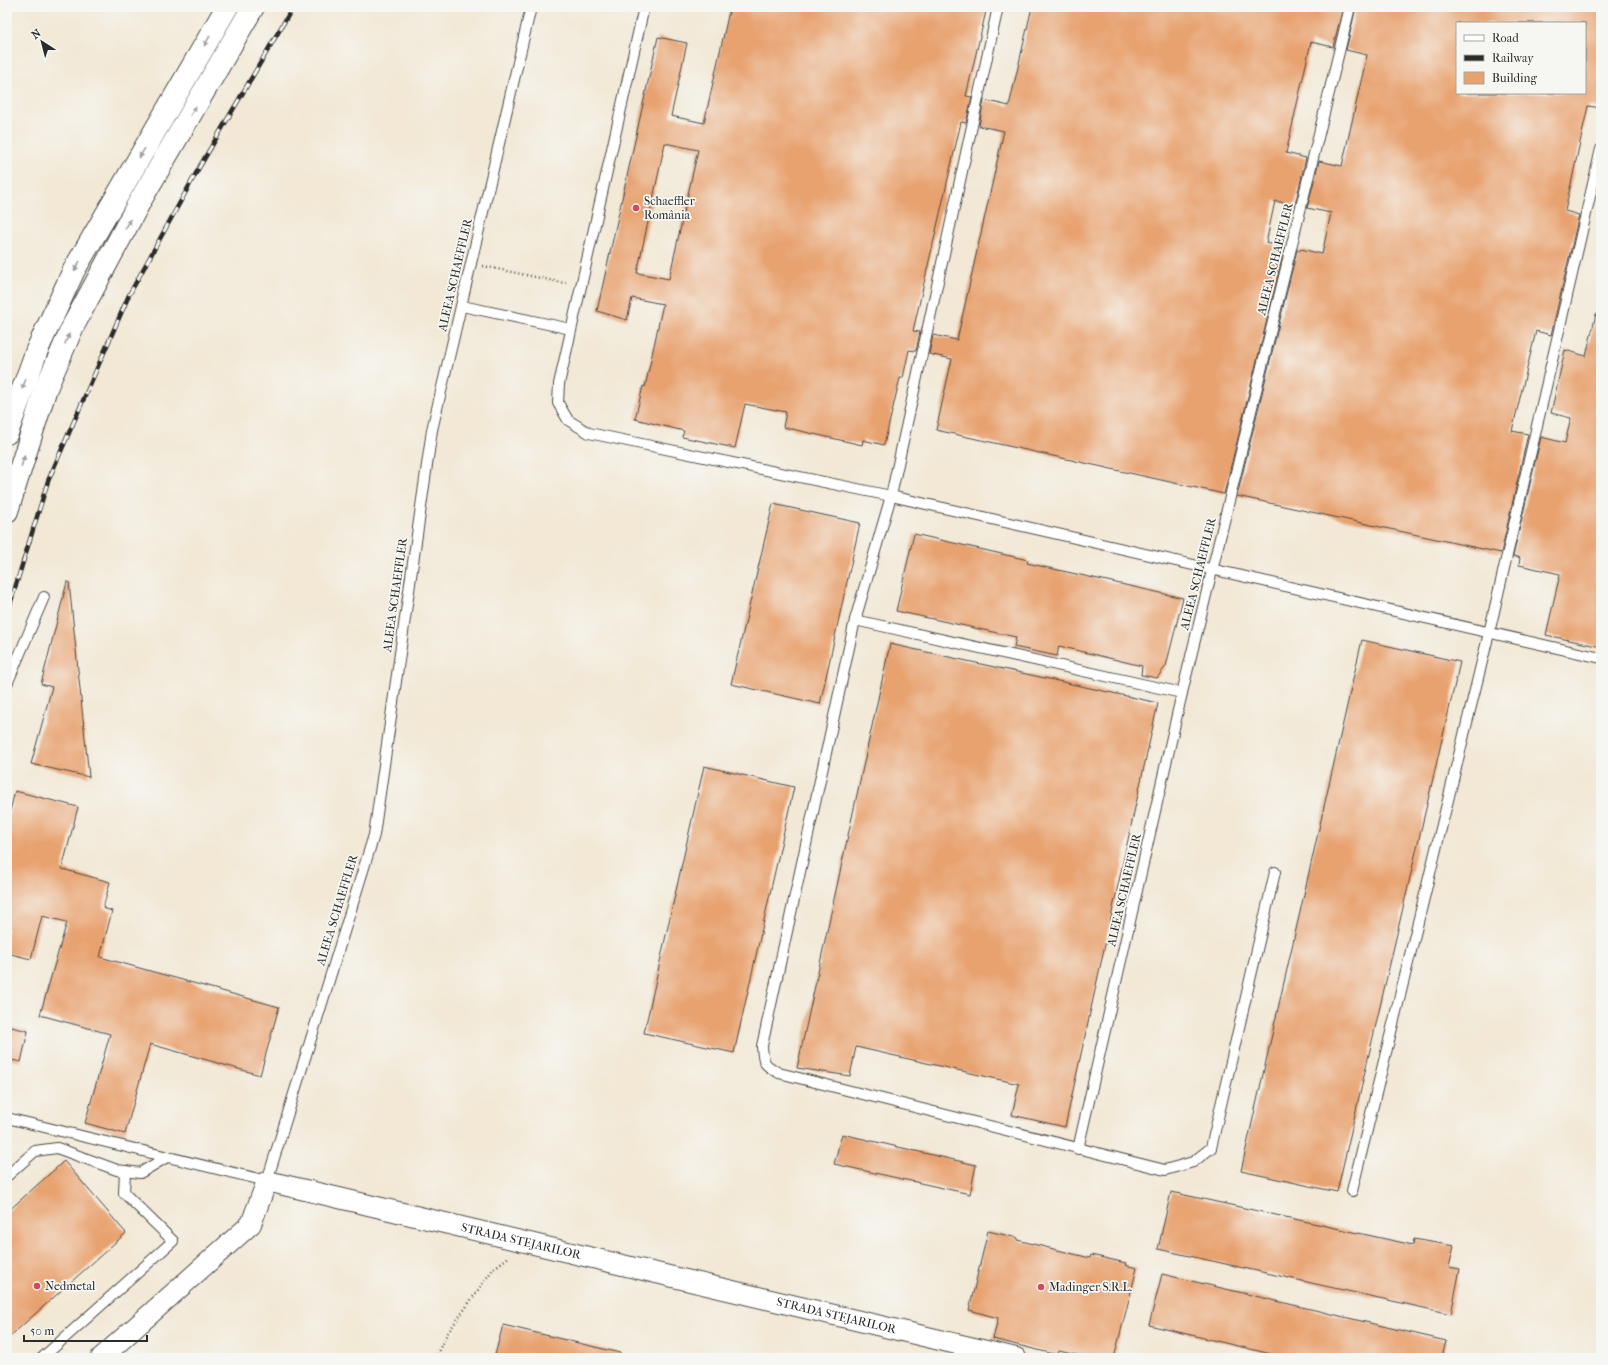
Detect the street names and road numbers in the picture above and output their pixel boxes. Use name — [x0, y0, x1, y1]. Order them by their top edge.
street label: ALEEA SCHAEFFLER — [1254, 200, 1296, 317]
street label: ALEEA SCHAEFFLER — [435, 216, 475, 334]
street label: ALEEA SCHAEFFLER — [1177, 515, 1219, 632]
street label: ALEEA SCHAEFFLER — [380, 536, 410, 654]
street label: ALEEA SCHAEFFLER — [1104, 831, 1144, 949]
street label: ALEEA SCHAEFFLER — [313, 852, 361, 968]
street label: STRADA STEJARILOR — [460, 1220, 583, 1262]
street label: STRADA STEJARILOR — [775, 1295, 899, 1337]

